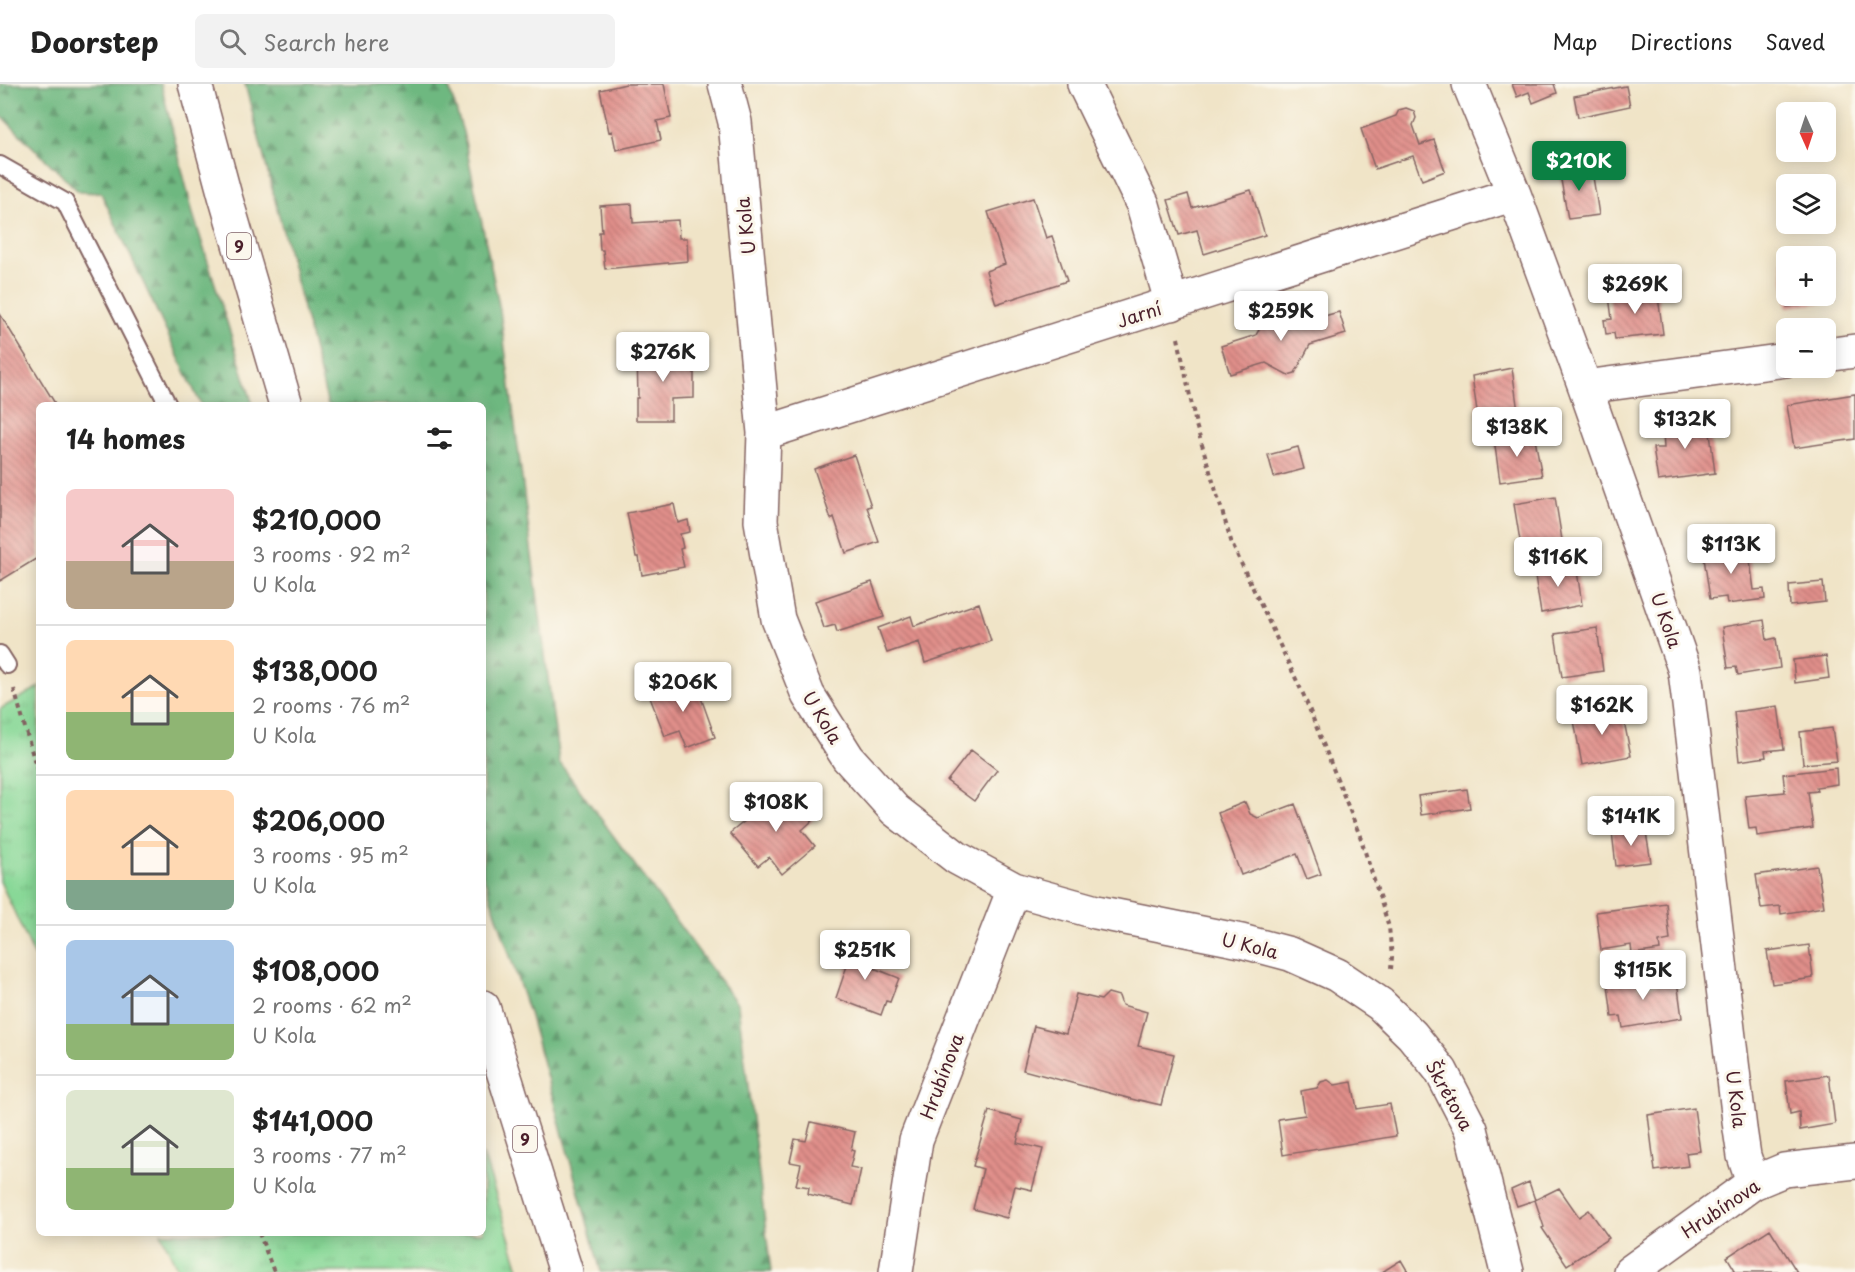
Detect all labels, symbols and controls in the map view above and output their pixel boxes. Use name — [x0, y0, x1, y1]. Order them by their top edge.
search box — [195, 14, 615, 68]
text: Doorstep — [30, 20, 159, 63]
icon: search — [216, 25, 249, 58]
text: Search here — [264, 25, 389, 58]
text: Map — [1552, 25, 1597, 57]
text: Directions — [1630, 25, 1732, 57]
text: Saved — [1765, 25, 1825, 57]
north arrow — [1776, 102, 1836, 162]
map controls — [1776, 102, 1836, 378]
pin: $210K — [1537, 141, 1621, 192]
text: $210K — [1546, 145, 1612, 175]
button: layers — [1776, 174, 1836, 234]
street label: U Kola — [728, 195, 761, 256]
road number: 9 — [227, 233, 251, 259]
button: + — [1776, 246, 1836, 306]
pin: $269K — [1593, 264, 1677, 315]
text: $269K — [1602, 268, 1668, 298]
pin: $259K — [1239, 291, 1323, 342]
street label: Jarní — [1113, 294, 1165, 334]
text: $259K — [1248, 295, 1314, 325]
button: − — [1776, 318, 1836, 378]
pin: $276K — [621, 332, 705, 383]
text: $276K — [630, 336, 696, 366]
pin: $132K — [1643, 399, 1727, 450]
text: $132K — [1653, 403, 1717, 433]
pin: $138K — [1475, 407, 1559, 458]
text: $138K — [1486, 411, 1548, 441]
text: 14 homes — [66, 419, 185, 458]
icon: filters — [423, 422, 456, 455]
text: $210,000 — [252, 500, 381, 539]
icon: home — [114, 513, 186, 585]
pin: $113K — [1689, 524, 1773, 575]
text: $113K — [1701, 528, 1761, 558]
pin: $116K — [1516, 537, 1600, 588]
text: 3 rooms · 92 m² — [252, 539, 411, 569]
text: $116K — [1528, 541, 1588, 571]
text: U Kola — [252, 569, 316, 599]
street label: U Kola — [1645, 588, 1689, 652]
text: $138,000 — [252, 651, 378, 690]
pin: $206K — [641, 662, 725, 713]
icon: home — [114, 664, 186, 736]
text: $206K — [648, 666, 718, 696]
street label: U Kola — [797, 685, 850, 749]
pin: $162K — [1560, 685, 1644, 736]
text: $162K — [1570, 689, 1634, 719]
text: 2 rooms · 76 m² — [252, 690, 410, 720]
text: U Kola — [252, 720, 316, 750]
pin: $108K — [734, 782, 818, 833]
text: $108K — [744, 786, 808, 816]
pin: $141K — [1589, 796, 1673, 847]
text: $141K — [1601, 800, 1661, 830]
text: $206,000 — [252, 801, 385, 840]
icon: home — [114, 814, 186, 886]
text: 3 rooms · 95 m² — [252, 840, 409, 870]
text: U Kola — [252, 870, 316, 900]
street label: U Kola — [1219, 925, 1282, 965]
pin: $251K — [823, 930, 907, 981]
text: $251K — [834, 934, 896, 964]
pin: $115K — [1601, 950, 1685, 1001]
text: $108,000 — [252, 951, 379, 990]
text: $115K — [1614, 954, 1672, 984]
icon: home — [114, 964, 186, 1036]
text: 2 rooms · 62 m² — [252, 990, 412, 1020]
text: U Kola — [252, 1020, 316, 1050]
street label: Hrubínova — [912, 1029, 970, 1123]
street label: Škrétova — [1420, 1055, 1480, 1135]
street label: U Kola — [1720, 1069, 1754, 1130]
text: $141,000 — [252, 1101, 373, 1140]
icon: home — [114, 1114, 186, 1186]
road number: 9 — [513, 1126, 537, 1152]
text: 3 rooms · 77 m² — [252, 1140, 407, 1170]
text: U Kola — [252, 1170, 316, 1200]
street label: Hrubínova — [1675, 1172, 1765, 1244]

